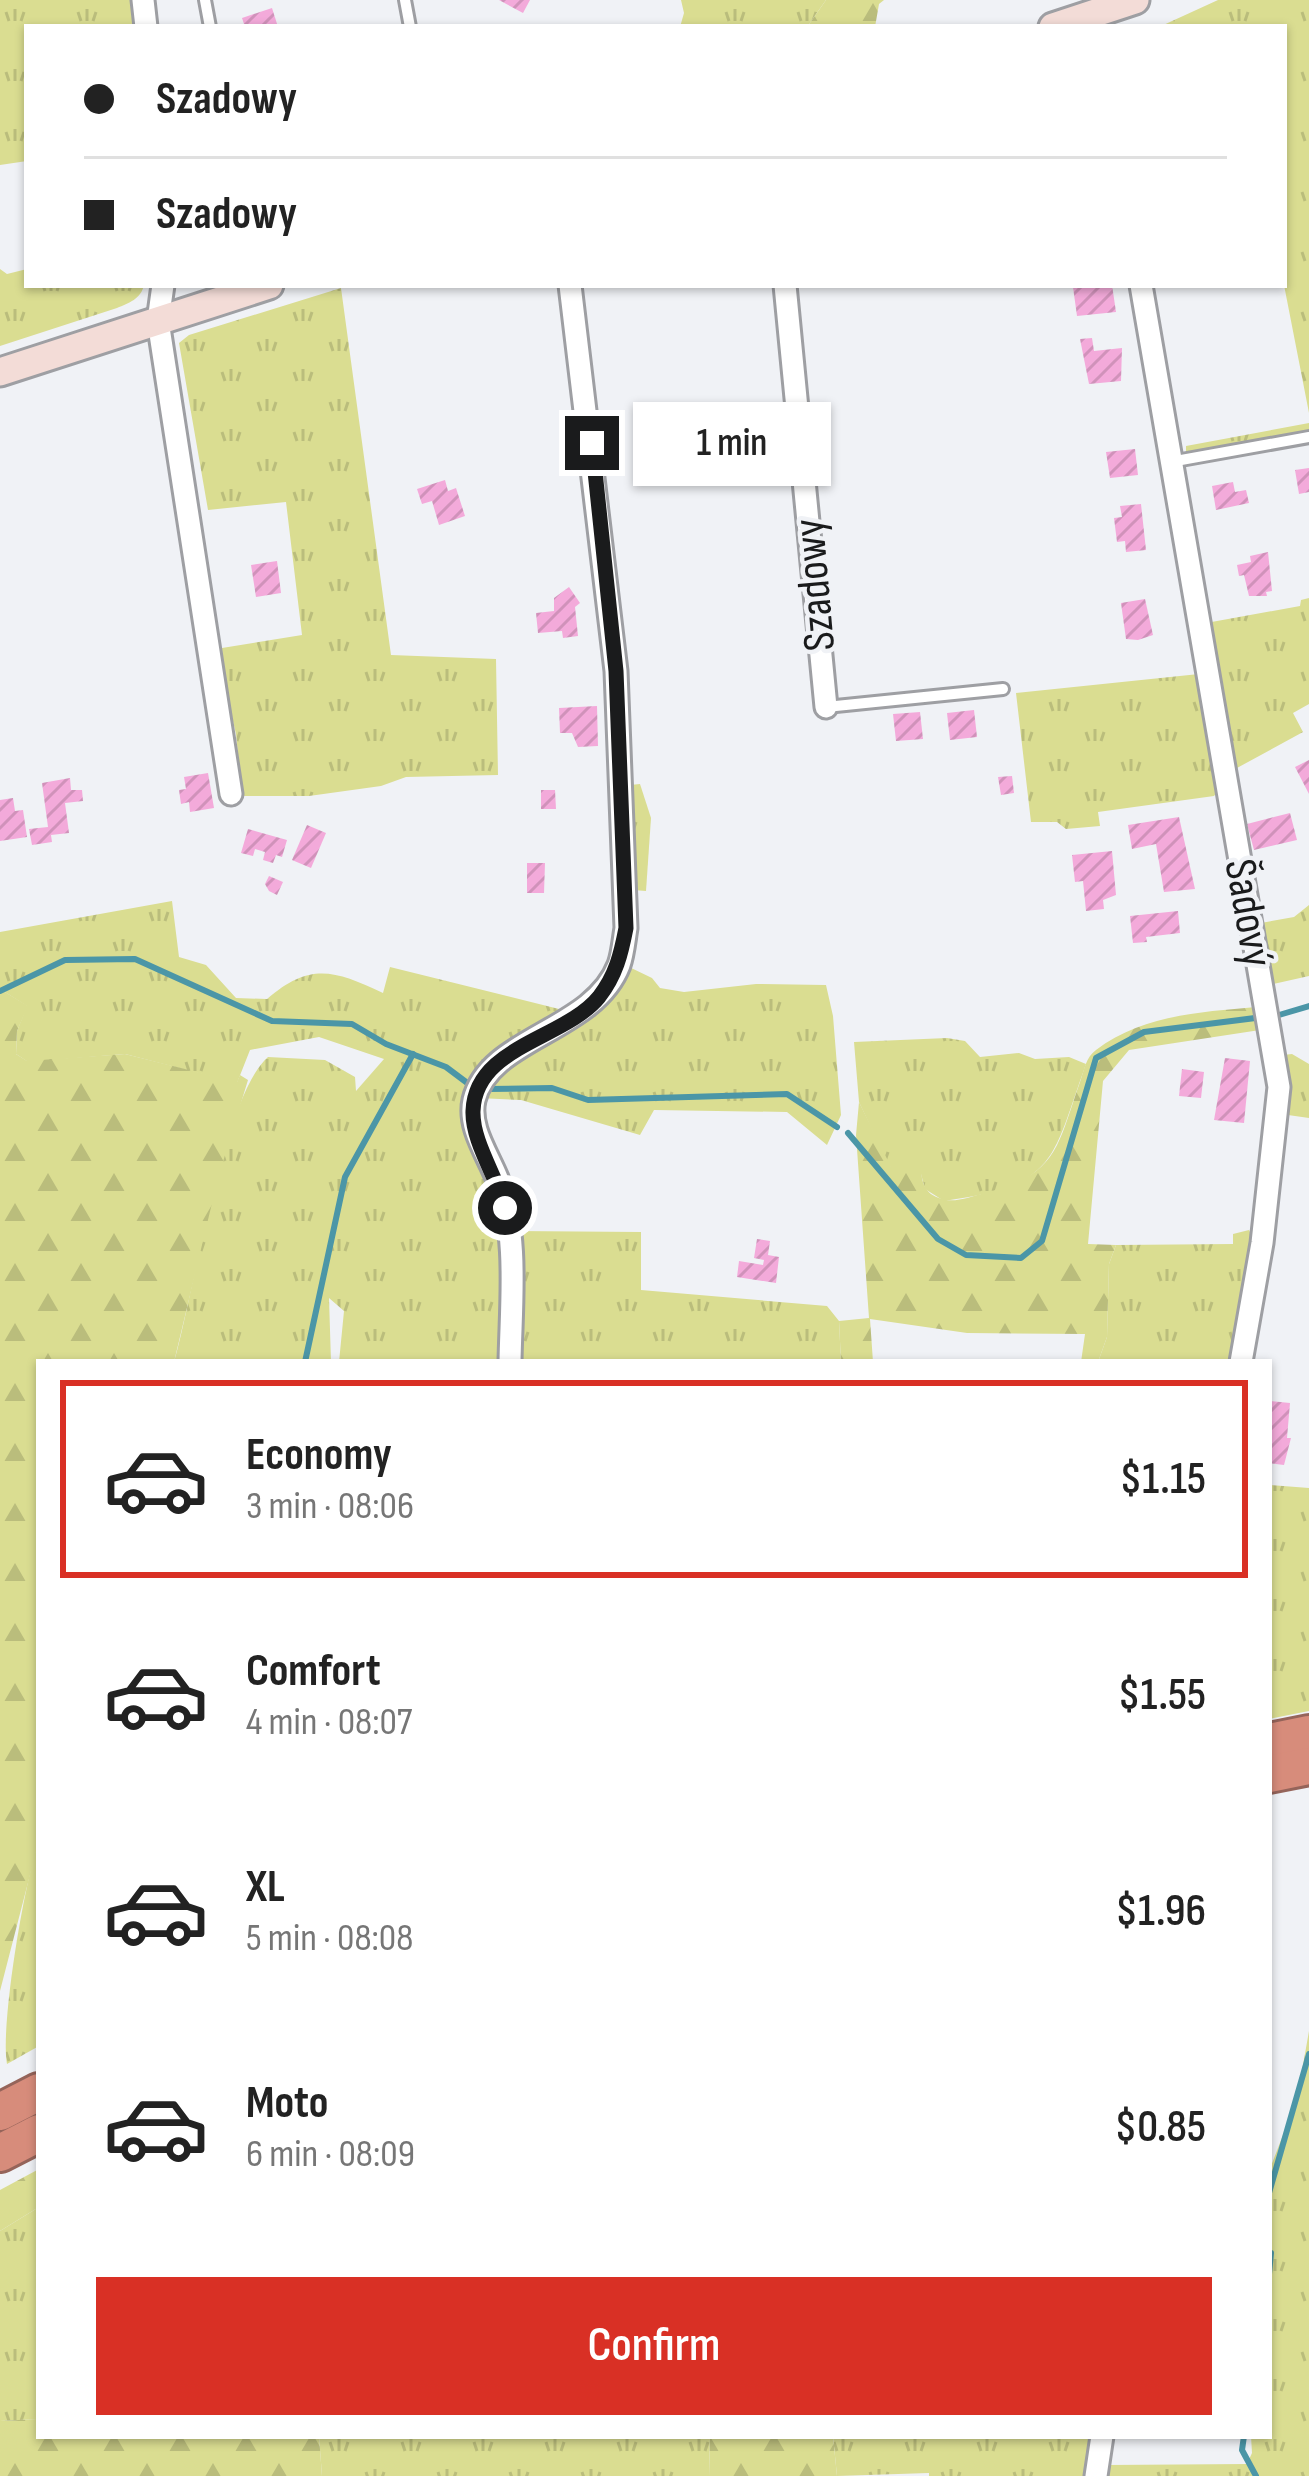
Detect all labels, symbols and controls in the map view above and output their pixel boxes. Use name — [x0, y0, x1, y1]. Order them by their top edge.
text: Szadowy — [156, 72, 297, 127]
text: Szadowy — [156, 187, 297, 242]
callout: 1 min — [634, 401, 832, 485]
route end — [565, 416, 619, 470]
text: 1 min — [697, 420, 767, 467]
street label: Szadowy — [782, 517, 848, 653]
street label: Šadový — [1212, 855, 1284, 971]
route start — [478, 1181, 532, 1235]
icon: car — [102, 1425, 210, 1533]
text: Economy — [246, 1428, 392, 1483]
text: $1.15 — [1119, 1452, 1206, 1507]
text: 3 min · 08:06 — [246, 1483, 414, 1530]
icon: car — [102, 1641, 210, 1749]
text: Comfort — [246, 1644, 381, 1699]
text: $1.55 — [1118, 1668, 1206, 1723]
text: 4 min · 08:07 — [246, 1699, 412, 1746]
icon: car — [102, 1857, 210, 1965]
text: XL — [246, 1860, 285, 1915]
text: $1.96 — [1115, 1884, 1206, 1939]
text: 5 min · 08:08 — [246, 1915, 413, 1962]
icon: car — [102, 2073, 210, 2181]
text: Moto — [246, 2076, 328, 2131]
text: $0.85 — [1115, 2100, 1206, 2155]
text: 6 min · 08:09 — [246, 2131, 415, 2178]
button: Confirm — [96, 2277, 1212, 2415]

